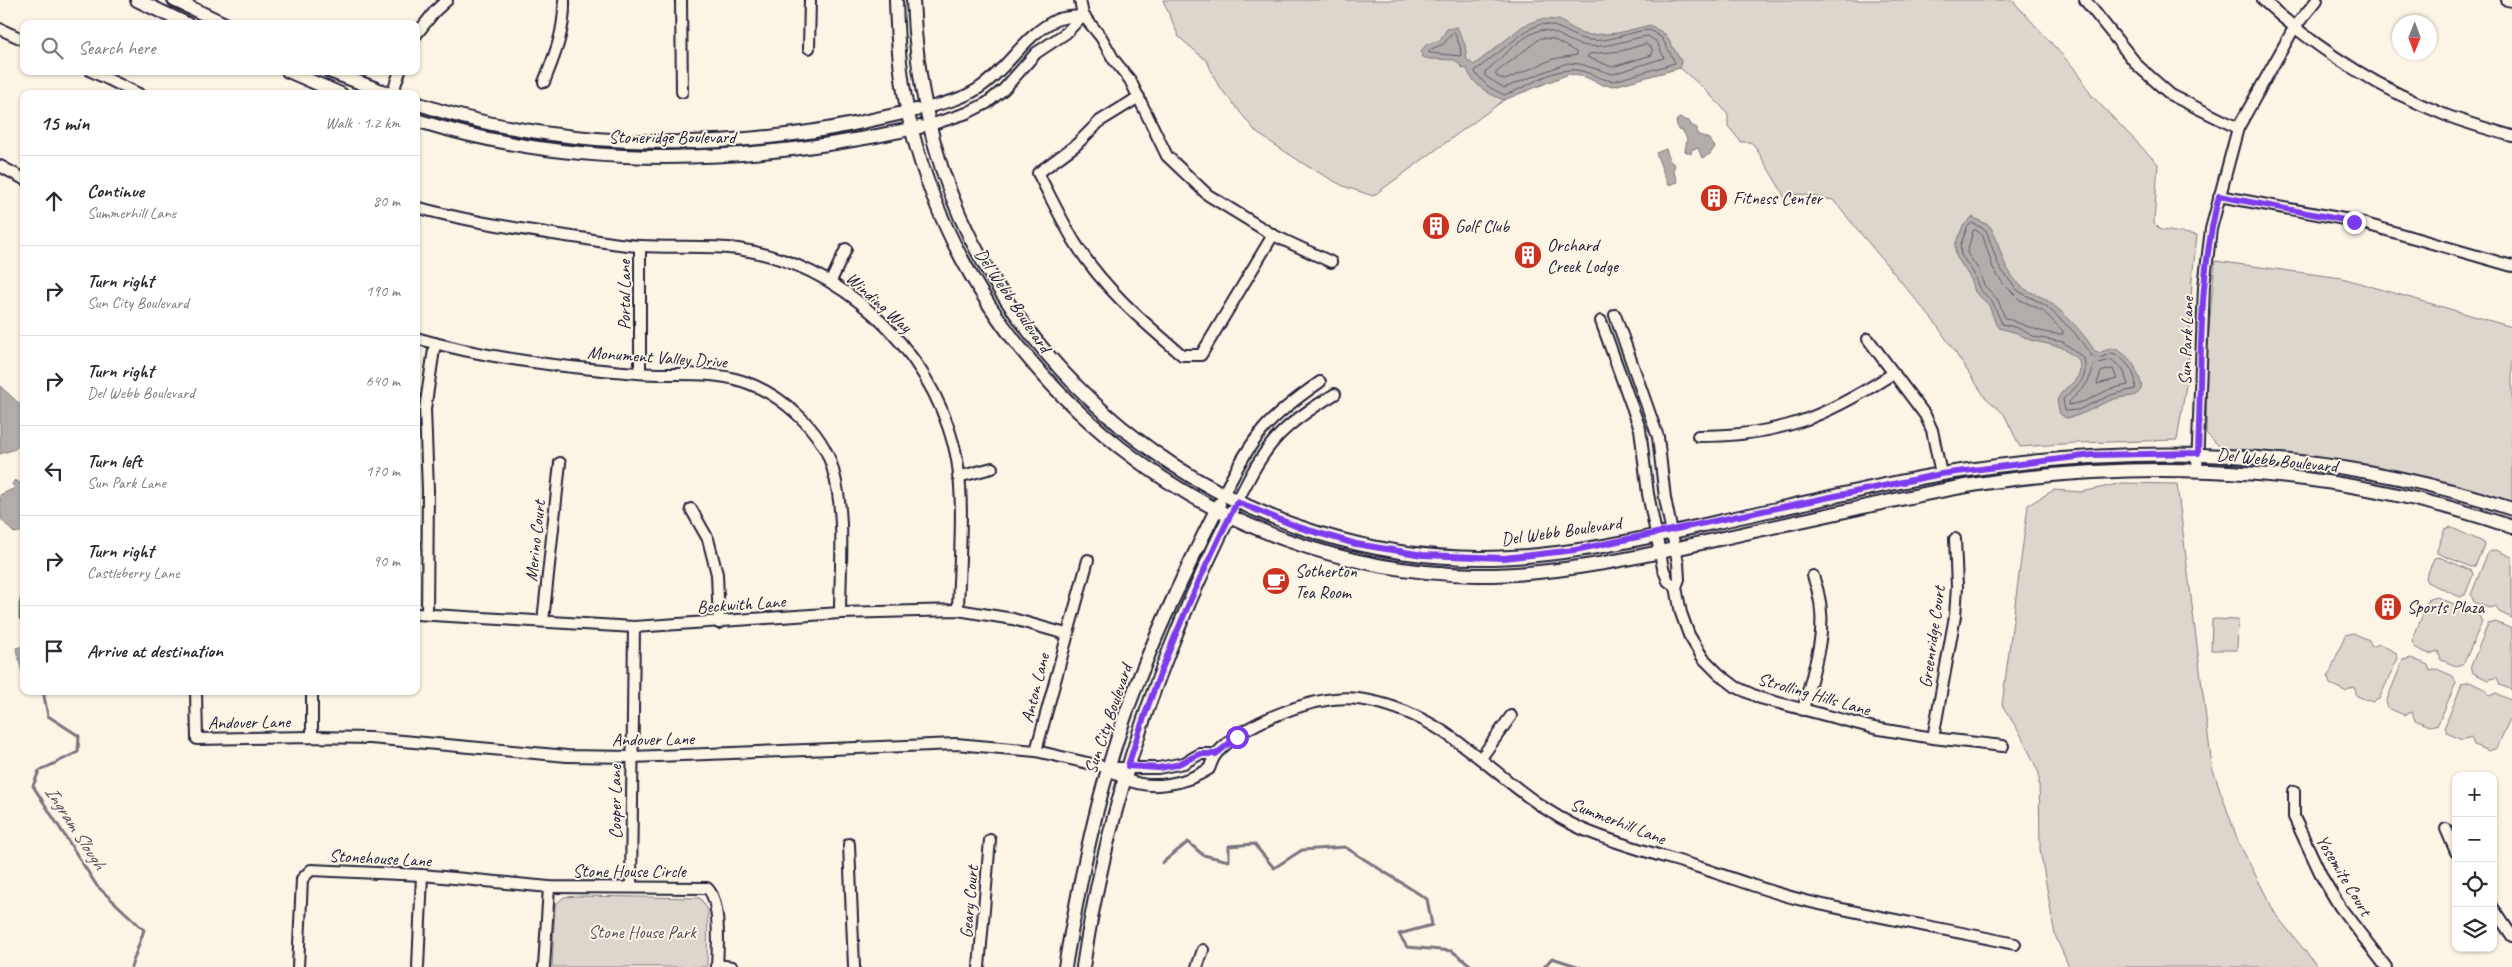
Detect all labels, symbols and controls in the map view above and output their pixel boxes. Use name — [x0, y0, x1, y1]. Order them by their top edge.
north arrow — [2392, 15, 2437, 60]
search box — [20, 20, 420, 75]
icon: search — [38, 34, 66, 62]
text: Search here — [78, 36, 155, 60]
text: 15 min — [40, 110, 89, 136]
text: Walk · 1.2 km — [325, 113, 400, 133]
street label: Stoneridge Boulevard — [609, 126, 738, 148]
text: Continue — [87, 179, 144, 203]
building icon: Fitness Center — [1699, 183, 1729, 213]
icon: ahead — [40, 187, 68, 215]
place label: Fitness Center — [1733, 187, 1825, 209]
text: 80 m — [373, 191, 400, 211]
text: Summerhill Lane — [87, 203, 176, 223]
building icon: Golf Club — [1421, 211, 1451, 241]
route end — [2343, 211, 2366, 234]
place label: Golf Club — [1455, 215, 1510, 237]
place label: Orchard Creek Lodge — [1547, 234, 1619, 277]
building icon: Orchard Creek Lodge — [1513, 240, 1543, 270]
street label: Del Webb Boulevard — [970, 244, 1058, 359]
street label: Portal Lane — [613, 259, 635, 330]
street label: Winding Way — [842, 267, 918, 338]
text: Turn right — [87, 269, 154, 293]
icon: right — [40, 277, 68, 305]
text: 190 m — [366, 281, 400, 301]
text: Sun City Boulevard — [87, 293, 189, 313]
street label: Sun Park Lane — [2173, 295, 2199, 386]
street label: Monument Valley Drive — [587, 341, 729, 373]
text: Turn right — [87, 359, 154, 383]
icon: right — [40, 367, 68, 395]
text: 640 m — [366, 371, 400, 391]
text: Del Webb Boulevard — [87, 383, 195, 403]
street label: Del Webb Boulevard — [2216, 443, 2341, 478]
text: Turn left — [87, 449, 142, 473]
icon: left — [40, 457, 68, 485]
text: 170 m — [366, 461, 400, 481]
text: Sun Park Lane — [87, 473, 166, 493]
street label: Merino Court — [520, 497, 550, 583]
street label: Del Webb Boulevard — [1500, 511, 1625, 550]
text: Turn right — [87, 539, 154, 563]
icon: right — [40, 547, 68, 575]
text: 90 m — [373, 551, 400, 571]
place label: Sotherton Tea Room — [1295, 560, 1358, 603]
text: Castleberry Lane — [87, 563, 179, 583]
cafe icon: Sotherton Tea Room — [1261, 566, 1291, 596]
street label: Greenridge Court — [1914, 583, 1950, 689]
street label: Beckwith Lane — [696, 590, 787, 618]
building icon: Sports Plaza — [2373, 592, 2403, 622]
place label: Sports Plaza — [2407, 596, 2486, 618]
icon: arrive — [40, 637, 68, 665]
text: Arrive at destination — [87, 639, 223, 663]
street label: Anton Lane — [1016, 650, 1054, 725]
street label: Sun City Boulevard — [1079, 659, 1138, 777]
street label: Strolling Hills Lane — [1755, 667, 1874, 721]
street label: Andover Lane — [208, 710, 291, 734]
route start — [1226, 726, 1249, 749]
street label: Andover Lane — [612, 727, 695, 751]
street label: Cooper Lane — [604, 764, 626, 839]
map controls — [2452, 772, 2497, 952]
button: + — [2452, 772, 2497, 817]
water label: Ingram Slough — [39, 781, 112, 876]
street label: Summerhill Lane — [1567, 793, 1670, 850]
button: − — [2452, 817, 2497, 862]
street label: Yosemite Court — [2311, 830, 2378, 921]
street label: Stonehouse Lane — [329, 844, 433, 872]
street label: Stone House Circle — [573, 860, 687, 882]
button: locate — [2452, 862, 2497, 907]
street label: Geary Court — [955, 863, 983, 939]
button: layers — [2452, 907, 2497, 952]
park label: Stone House Park — [588, 921, 697, 943]

